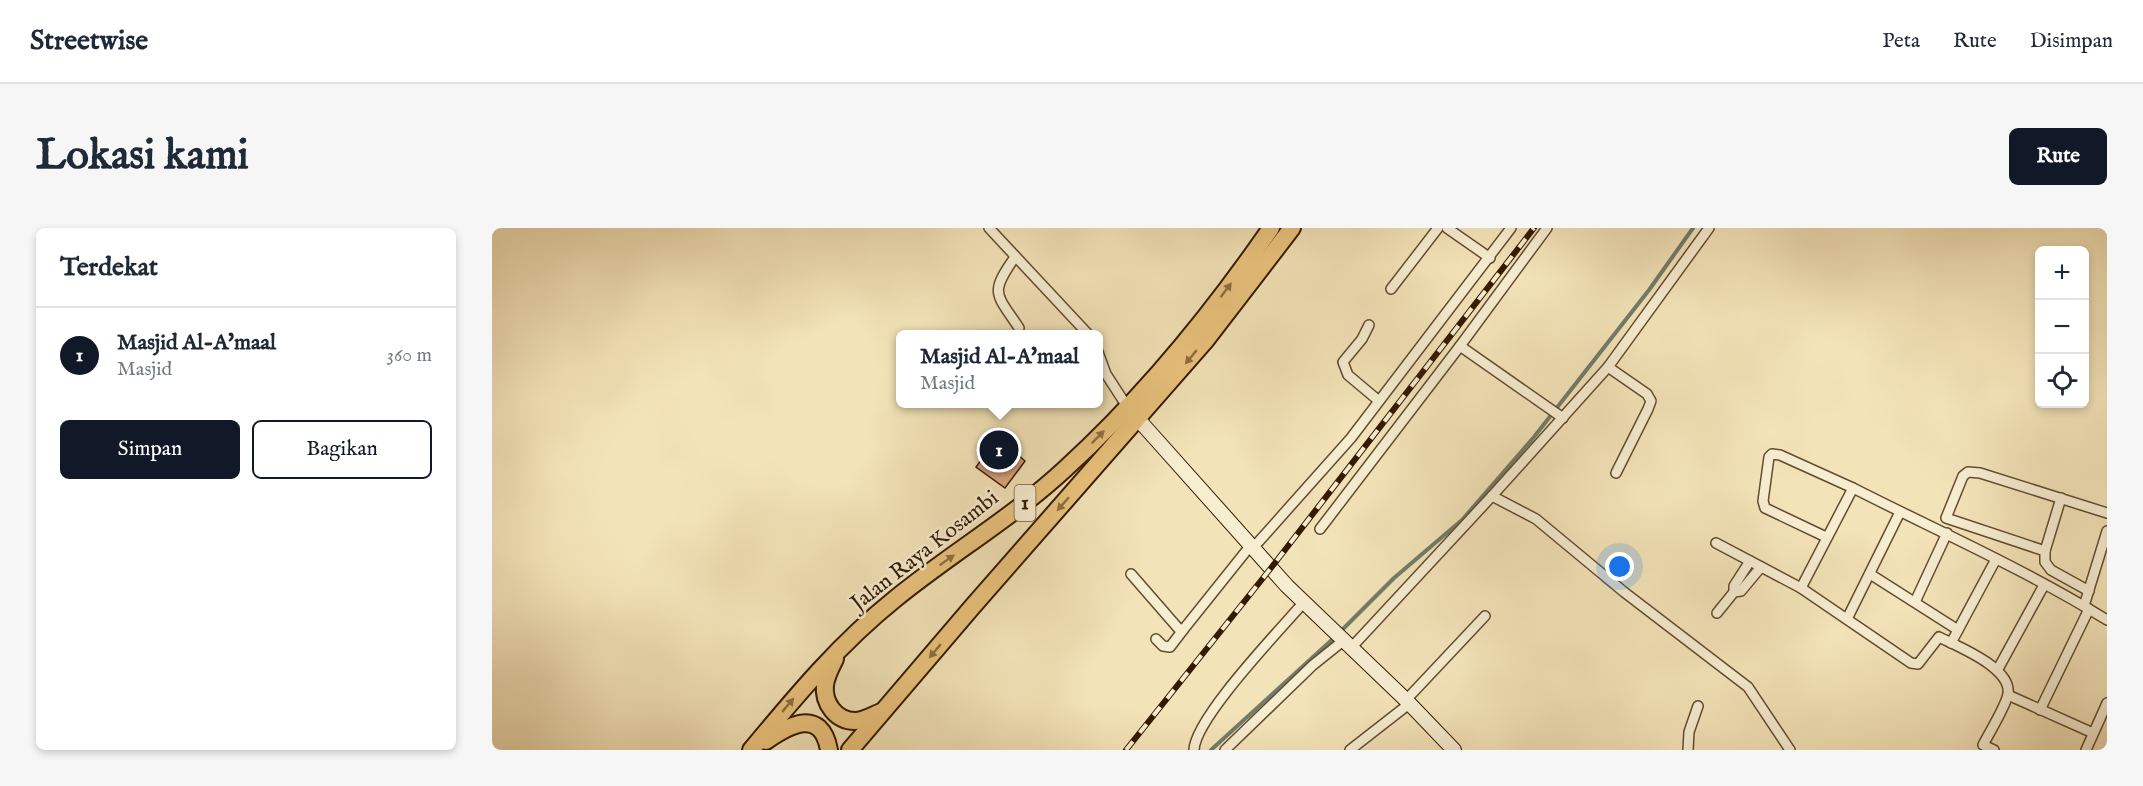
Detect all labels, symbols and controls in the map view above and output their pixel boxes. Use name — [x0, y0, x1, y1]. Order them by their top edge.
text: Streetwise — [30, 24, 148, 59]
text: Peta — [1882, 28, 1920, 55]
text: Rute — [1953, 28, 1997, 55]
text: Disimpan — [2030, 28, 2113, 55]
button: Rute — [2009, 128, 2107, 185]
text: Lokasi kami — [36, 130, 249, 183]
map controls — [2035, 246, 2089, 408]
button: + — [2035, 246, 2089, 300]
text: Terdekat — [60, 251, 158, 284]
one-way arrow — [1220, 282, 1232, 298]
button: − — [2035, 300, 2089, 354]
text: Masjid Al-A'maal — [117, 329, 276, 357]
popup — [896, 330, 1103, 408]
text: 1 — [76, 343, 83, 368]
text: 360 m — [386, 343, 432, 368]
text: Masjid Al-A'maal — [920, 343, 1079, 371]
one-way arrow — [1185, 349, 1198, 365]
button: locate — [2035, 354, 2089, 408]
text: Masjid — [117, 357, 172, 382]
text: Masjid — [920, 371, 975, 396]
button: Simpan — [60, 420, 240, 479]
button: Bagikan — [252, 420, 432, 479]
pin: 1 — [980, 428, 1018, 472]
one-way arrow — [1091, 430, 1106, 444]
street label: Jalan Raya Kosambi — [843, 484, 1005, 619]
road number: 1 — [1014, 485, 1036, 521]
one-way arrow — [1057, 496, 1070, 512]
your location — [1605, 552, 1634, 581]
one-way arrow — [939, 554, 955, 566]
one-way arrow — [929, 643, 942, 658]
one-way arrow — [782, 697, 795, 713]

